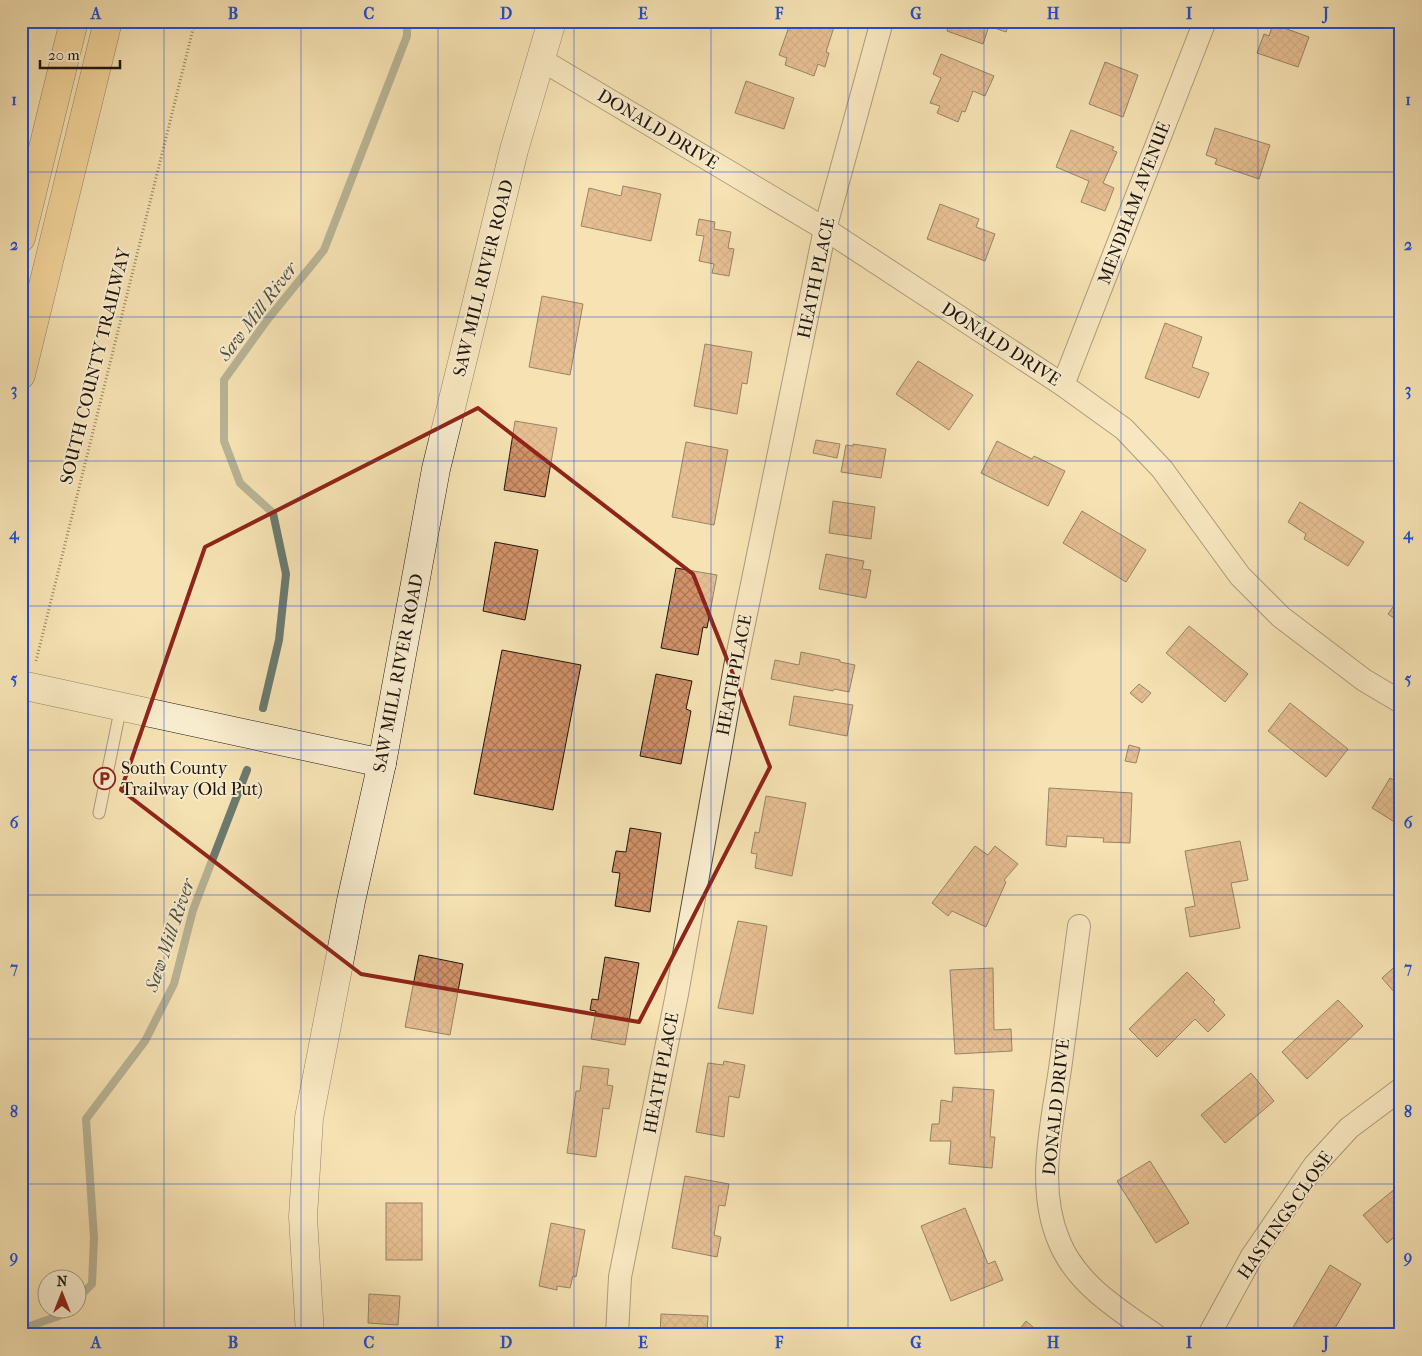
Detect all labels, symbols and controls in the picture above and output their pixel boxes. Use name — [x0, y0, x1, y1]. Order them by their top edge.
text: A — [90, 4, 102, 23]
text: B — [228, 4, 238, 23]
text: C — [364, 4, 375, 23]
text: D — [500, 4, 512, 23]
text: E — [638, 4, 648, 23]
text: F — [774, 4, 784, 23]
text: G — [910, 4, 922, 23]
text: H — [1047, 4, 1060, 23]
text: I — [1186, 4, 1193, 23]
text: J — [1321, 4, 1329, 24]
scale bar — [40, 38, 120, 70]
text: 20 m — [48, 46, 80, 64]
street label: DONALD DRIVE — [593, 85, 722, 174]
text: 1 — [11, 90, 17, 109]
text: 1 — [1405, 90, 1411, 109]
street label: MENDHAM AVENUE — [1094, 119, 1175, 288]
street label: SAW MILL RIVER ROAD — [449, 178, 518, 379]
street label: HEATH PLACE — [793, 216, 840, 340]
text: 2 — [10, 235, 18, 254]
text: 2 — [1404, 235, 1412, 254]
street label: SOUTH COUNTY TRAILWAY — [56, 245, 135, 486]
water label: Saw Mill River — [213, 257, 303, 366]
street label: DONALD DRIVE — [937, 298, 1064, 391]
text: 3 — [11, 380, 17, 400]
text: 3 — [1405, 380, 1411, 400]
text: 4 — [8, 524, 20, 544]
text: 4 — [1402, 524, 1414, 544]
street label: SAW MILL RIVER ROAD — [369, 572, 428, 774]
street label: HEATH PLACE — [712, 613, 757, 737]
text: 5 — [11, 669, 18, 688]
text: 5 — [1405, 669, 1412, 688]
place label: South County Trailway (Old Put) — [121, 758, 263, 800]
parking icon: South County Trailway (Old Put) — [93, 766, 117, 790]
text: 6 — [10, 813, 19, 832]
text: 6 — [1404, 813, 1413, 832]
water label: Saw Mill River — [140, 875, 200, 996]
text: 7 — [9, 958, 18, 977]
text: 7 — [1403, 958, 1412, 977]
street label: HEATH PLACE — [639, 1011, 684, 1135]
street label: DONALD DRIVE — [1039, 1038, 1074, 1177]
text: 8 — [10, 1102, 18, 1121]
text: 8 — [1404, 1102, 1412, 1121]
street label: HASTINGS CLOSE — [1233, 1147, 1337, 1283]
text: 9 — [9, 1247, 18, 1267]
text: 9 — [1403, 1247, 1412, 1267]
north arrow — [38, 1268, 88, 1318]
text: N — [57, 1273, 68, 1290]
text: A — [90, 1333, 102, 1352]
text: B — [228, 1333, 238, 1352]
text: C — [364, 1333, 375, 1352]
text: D — [500, 1333, 512, 1352]
text: E — [638, 1333, 648, 1352]
text: F — [774, 1333, 784, 1352]
text: G — [910, 1333, 922, 1352]
text: H — [1047, 1333, 1060, 1352]
text: I — [1186, 1333, 1193, 1352]
text: J — [1321, 1333, 1329, 1353]

